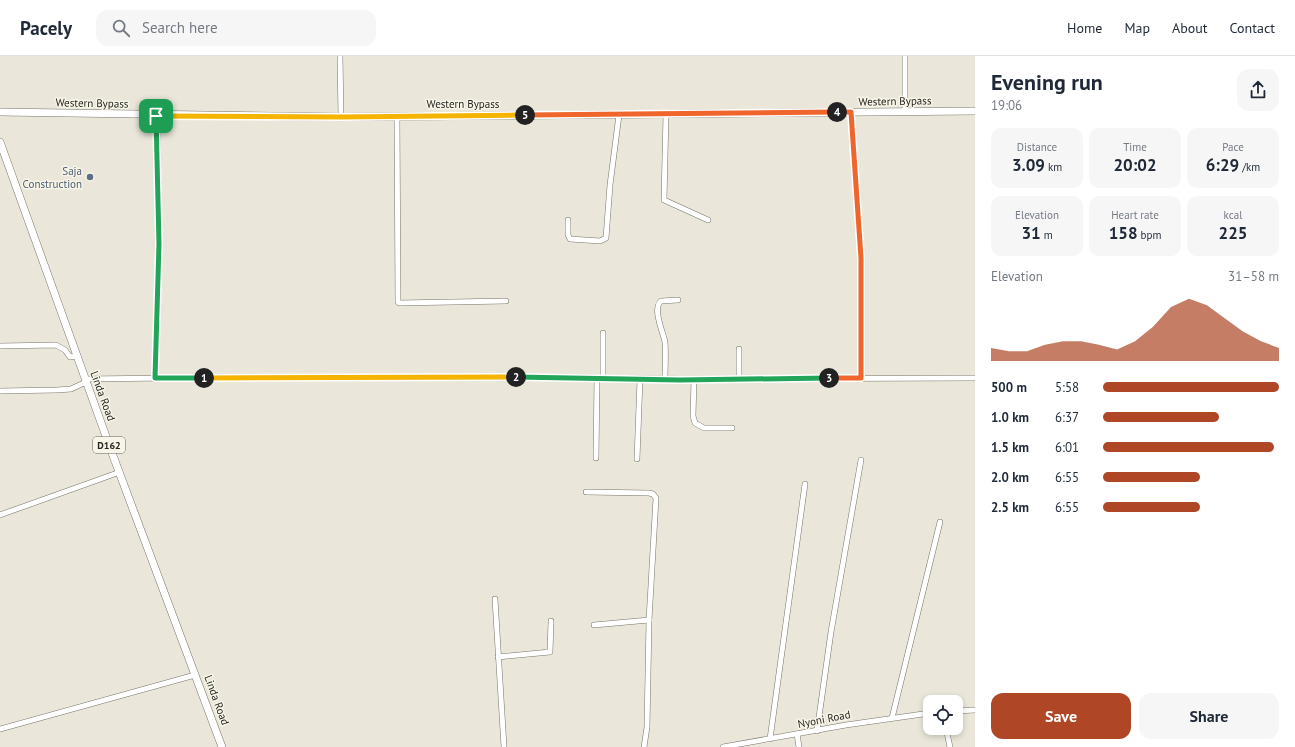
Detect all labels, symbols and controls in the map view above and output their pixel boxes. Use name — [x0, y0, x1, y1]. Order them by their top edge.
search box — [96, 10, 376, 46]
text: Pacely — [20, 16, 72, 40]
icon: search — [110, 17, 132, 39]
text: Search here — [142, 18, 218, 37]
text: Home — [1067, 19, 1102, 37]
text: Map — [1124, 19, 1150, 37]
text: About — [1172, 19, 1208, 37]
text: Contact — [1230, 19, 1275, 37]
text: Evening run — [991, 68, 1103, 96]
button: share — [1237, 69, 1279, 111]
street label: Western Bypass — [858, 93, 932, 109]
street label: Western Bypass — [55, 95, 129, 111]
street label: Western Bypass — [427, 97, 500, 111]
text: 19:06 — [991, 97, 1022, 114]
pin — [139, 99, 173, 133]
pin: 4 — [827, 102, 847, 122]
icon: arrive — [145, 105, 167, 127]
pin: 5 — [515, 105, 535, 125]
text: 4 — [834, 105, 840, 119]
text: 5 — [522, 108, 528, 122]
text: Distance — [1017, 140, 1057, 154]
text: Time — [1123, 140, 1147, 154]
text: Pace — [1222, 140, 1244, 154]
text: 3.09 — [1012, 154, 1045, 176]
text: 20:02 — [1113, 154, 1157, 176]
text: 6:29 — [1206, 154, 1239, 176]
text: km — [1045, 160, 1062, 174]
text: /km — [1239, 160, 1260, 174]
place label: Saja Construction — [23, 164, 82, 191]
marker: Saja Construction — [85, 172, 95, 182]
text: Elevation — [1015, 208, 1059, 222]
text: Heart rate — [1111, 208, 1159, 222]
text: kcal — [1224, 208, 1242, 222]
text: 31 — [1021, 222, 1041, 244]
text: 158 — [1109, 222, 1138, 244]
text: 225 — [1219, 222, 1247, 244]
text: m — [1041, 228, 1053, 242]
text: bpm — [1138, 228, 1161, 242]
text: Elevation — [991, 268, 1043, 285]
text: 31–58 m — [1228, 268, 1279, 285]
pin: 2 — [506, 367, 526, 387]
pin: 1 — [194, 368, 214, 388]
pin: 3 — [819, 368, 839, 388]
street label: Linda Road — [87, 369, 119, 423]
text: 2 — [513, 370, 519, 384]
text: 1 — [201, 371, 207, 385]
text: 3 — [826, 371, 832, 385]
text: 500 m — [991, 379, 1027, 396]
text: 5:58 — [1055, 379, 1079, 396]
text: 1.0 km — [991, 409, 1029, 426]
text: 6:37 — [1055, 409, 1079, 426]
road number: D162 — [93, 437, 125, 453]
text: 1.5 km — [991, 439, 1029, 456]
text: 6:01 — [1055, 439, 1079, 456]
text: 2.0 km — [991, 469, 1029, 486]
text: 6:55 — [1055, 469, 1079, 486]
text: 2.5 km — [991, 499, 1029, 516]
text: 6:55 — [1055, 499, 1079, 516]
street label: Linda Road — [201, 673, 233, 727]
button: Save — [991, 693, 1131, 739]
button: Share — [1139, 693, 1279, 739]
map controls — [923, 695, 963, 735]
button: locate — [923, 695, 963, 735]
street label: Nyoni Road — [796, 707, 852, 731]

